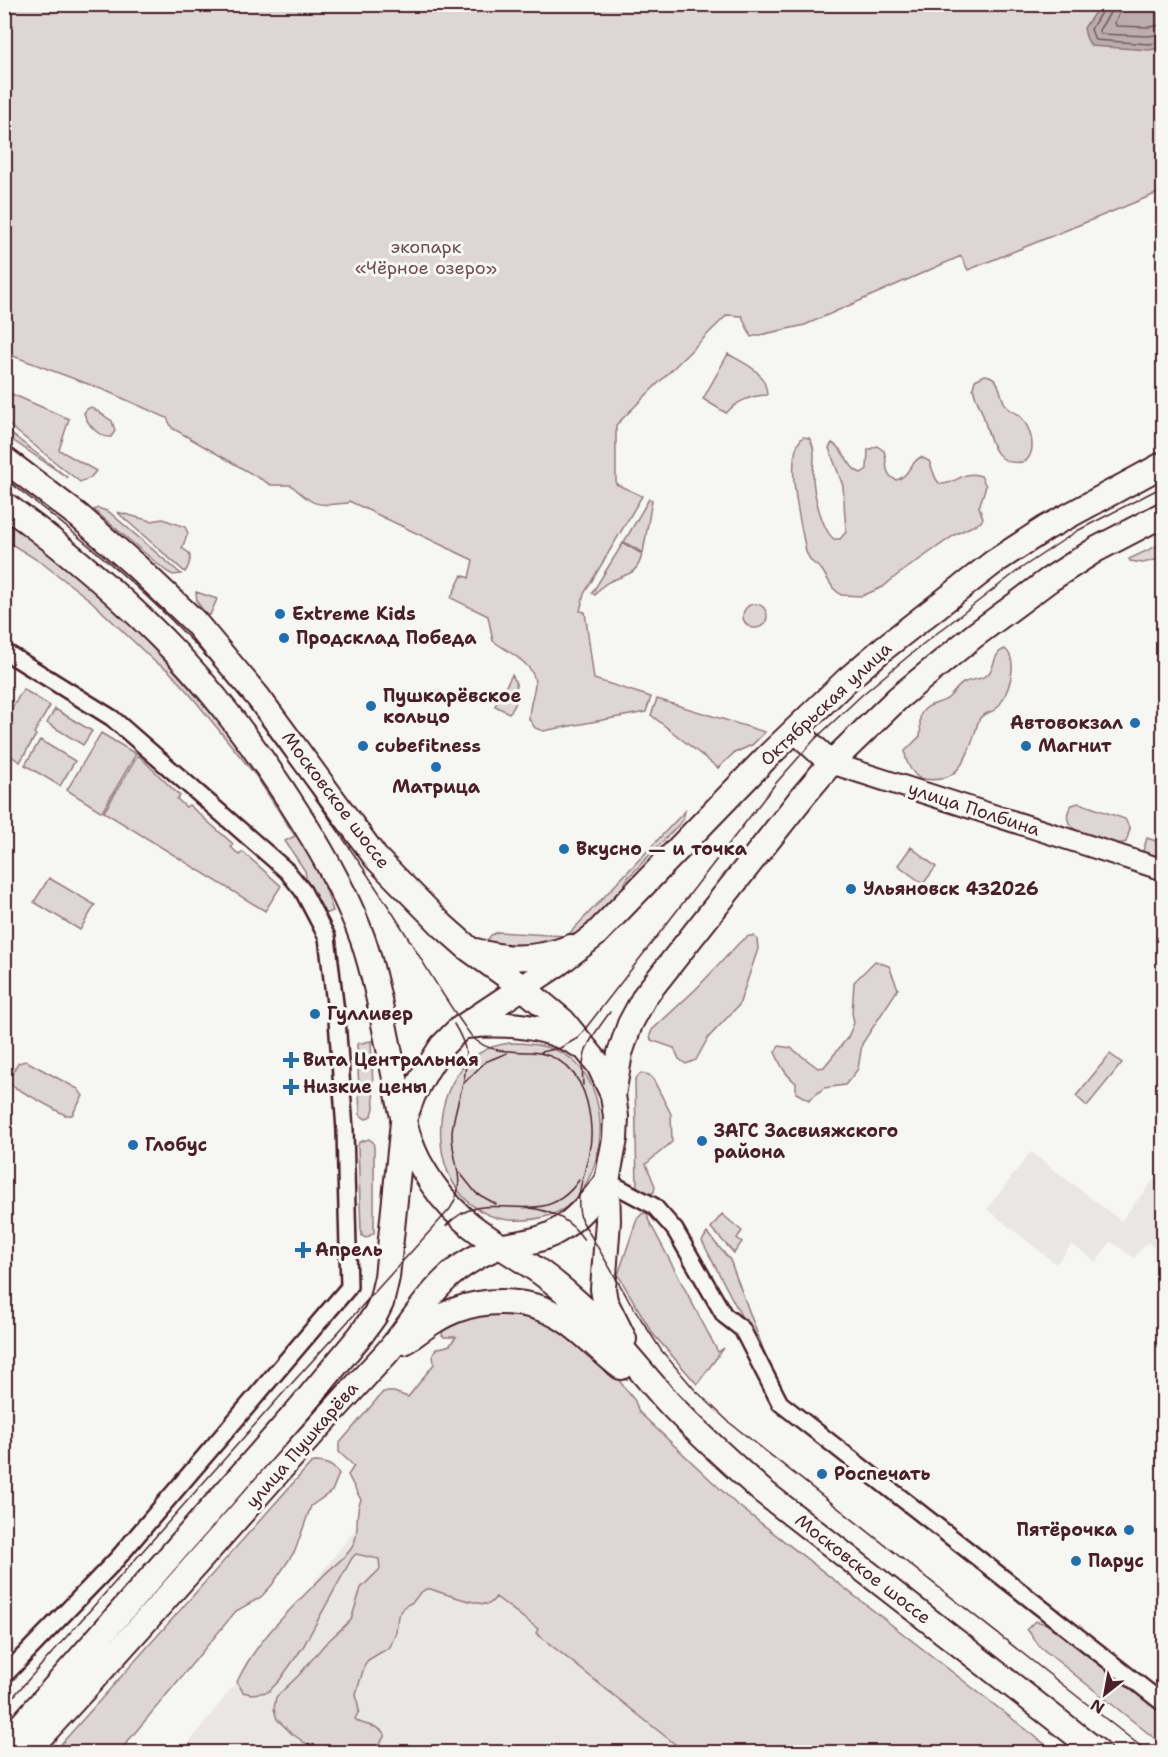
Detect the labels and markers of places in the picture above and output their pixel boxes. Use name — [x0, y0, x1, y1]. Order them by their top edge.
place label: Extreme Kids — [292, 602, 416, 626]
marker: Extreme Kids — [273, 607, 287, 621]
place label: Продсклад Победа — [296, 626, 477, 650]
marker: Продсклад Победа — [277, 631, 291, 645]
place label: Пушкарёвское кольцо — [383, 684, 521, 729]
marker: Пушкарёвское кольцо — [364, 699, 378, 713]
place label: Автовокзал — [1010, 711, 1123, 735]
marker: Автовокзал — [1128, 716, 1142, 730]
place label: cubefitness — [375, 734, 481, 758]
place label: Магнит — [1038, 734, 1112, 758]
marker: cubefitness — [356, 739, 370, 753]
marker: Магнит — [1019, 739, 1033, 753]
marker: Матрица — [429, 760, 443, 774]
place label: Матрица — [392, 775, 481, 799]
place label: Вкусно — и точка — [576, 837, 748, 861]
marker: Вкусно — и точка — [557, 842, 571, 856]
place label: Ульяновск 432026 — [863, 877, 1039, 901]
marker: Ульяновск 432026 — [844, 882, 858, 896]
place label: Гулливер — [327, 1002, 413, 1026]
marker: Гулливер — [308, 1007, 322, 1021]
place label: Вита Центральная — [303, 1048, 479, 1072]
marker: Вита Центральная — [284, 1053, 298, 1067]
place label: Низкие цены — [303, 1075, 427, 1099]
marker: Низкие цены — [284, 1080, 298, 1094]
place label: ЗАГС Засвияжского района — [714, 1119, 898, 1164]
place label: Глобус — [145, 1133, 207, 1157]
marker: ЗАГС Засвияжского района — [695, 1134, 709, 1148]
marker: Глобус — [126, 1138, 140, 1152]
place label: Апрель — [315, 1238, 383, 1262]
marker: Апрель — [296, 1243, 310, 1257]
place label: Роспечать — [834, 1462, 930, 1486]
marker: Роспечать — [815, 1467, 829, 1481]
place label: Пятёрочка — [1017, 1518, 1118, 1542]
marker: Пятёрочка — [1122, 1523, 1136, 1537]
place label: Парус — [1088, 1549, 1144, 1573]
marker: Парус — [1069, 1554, 1083, 1568]

